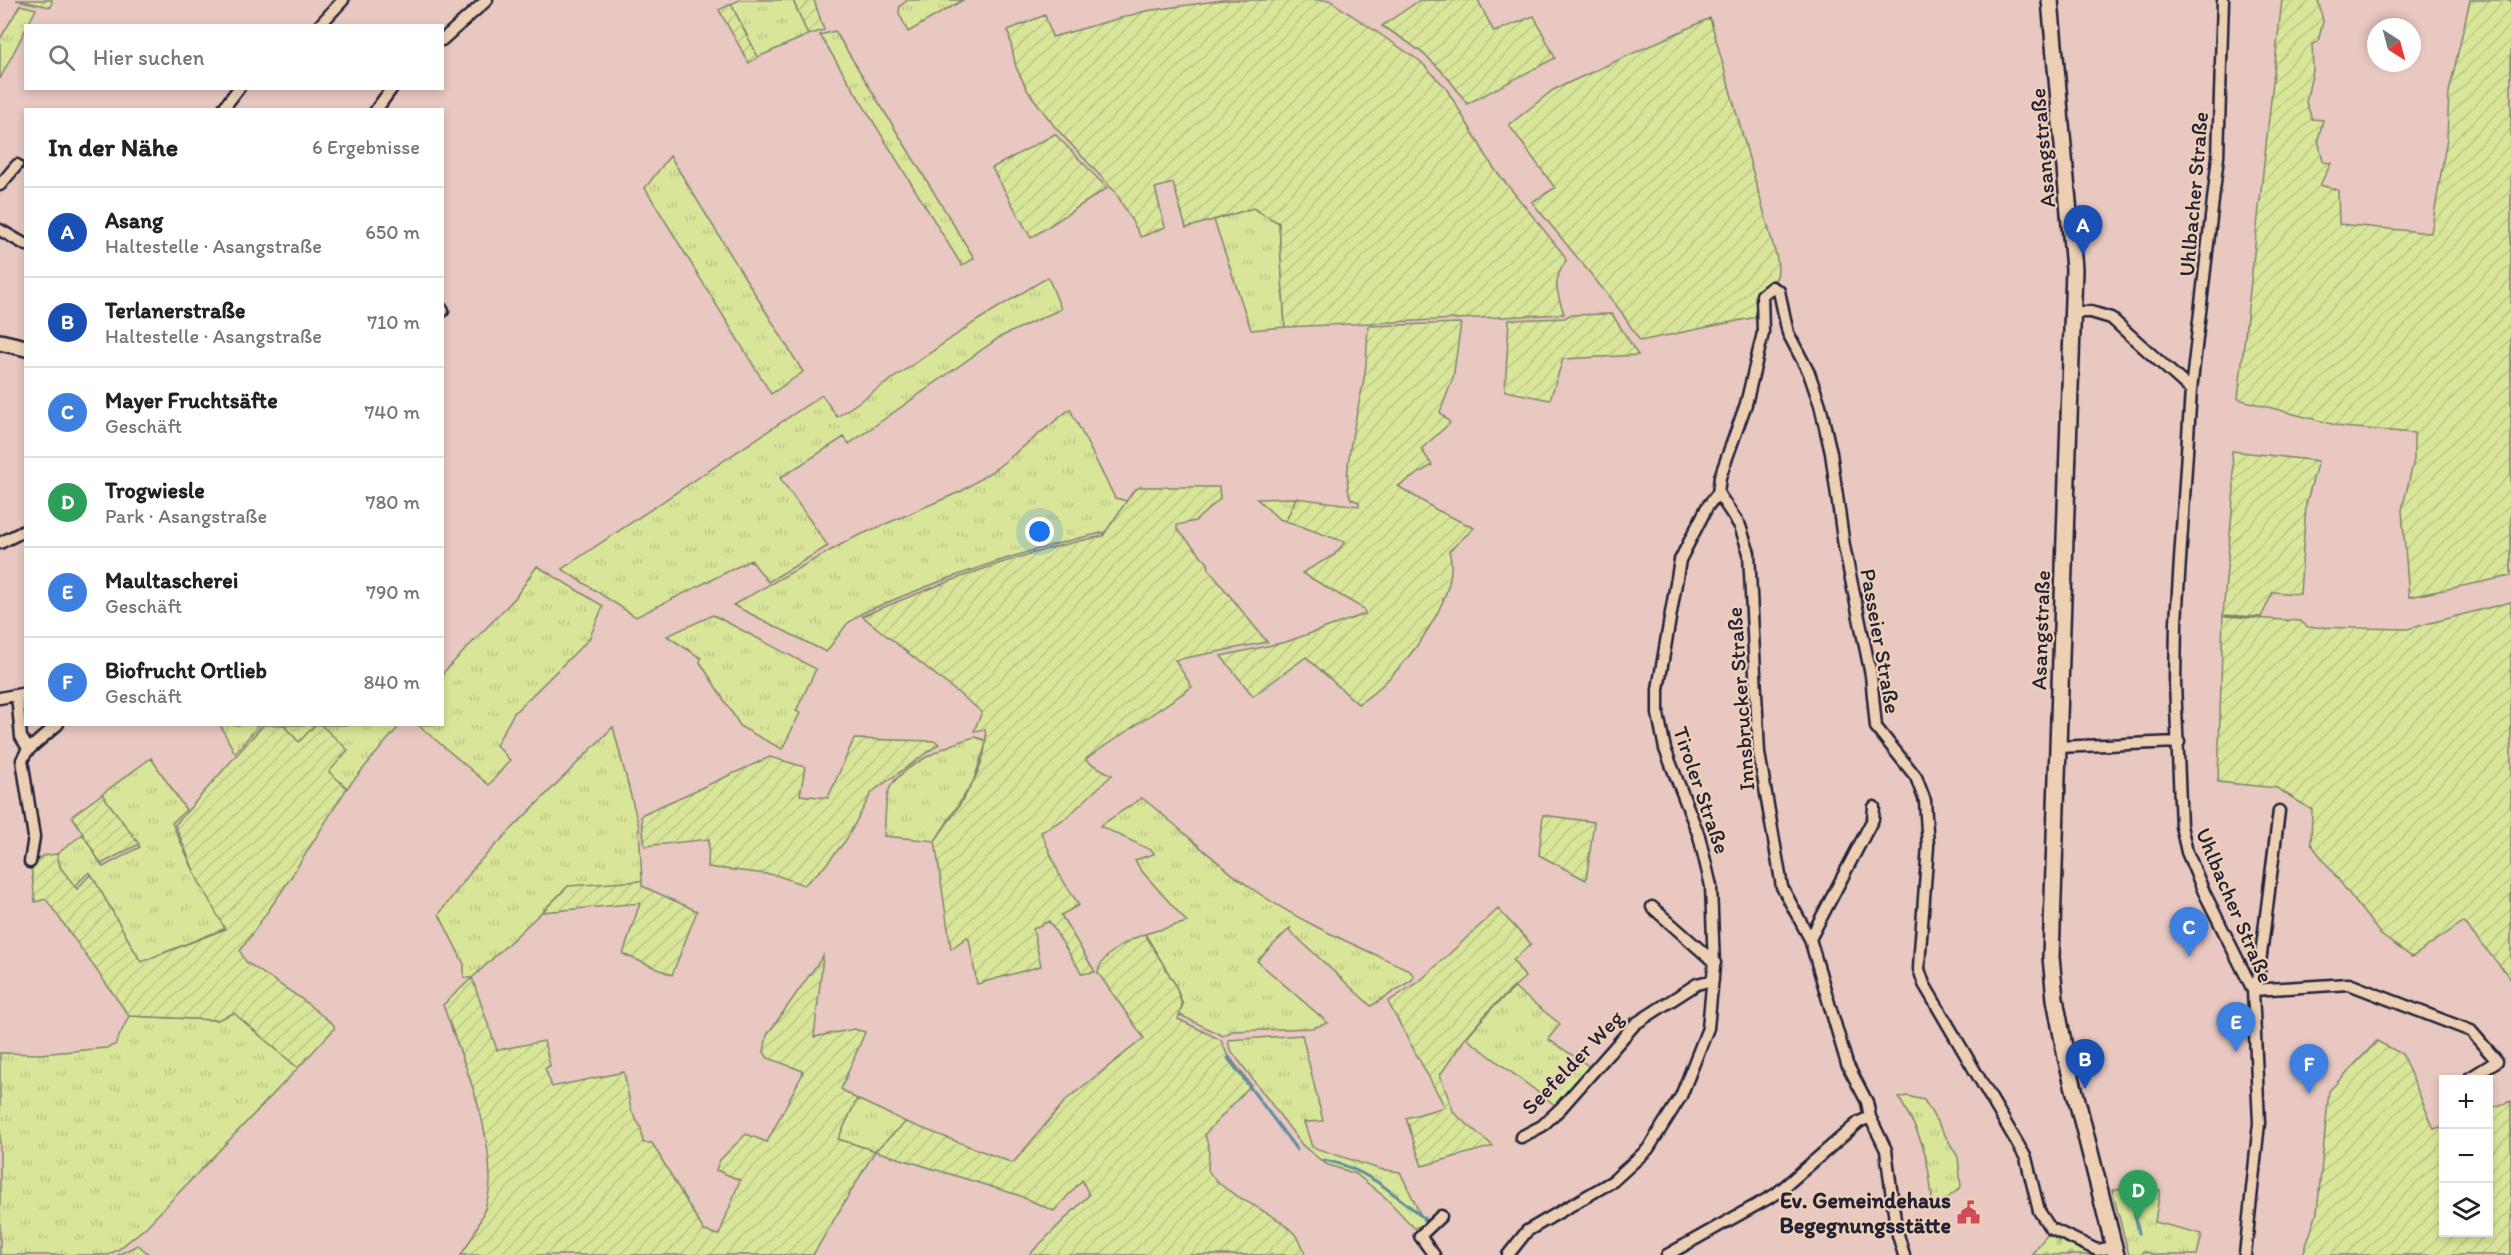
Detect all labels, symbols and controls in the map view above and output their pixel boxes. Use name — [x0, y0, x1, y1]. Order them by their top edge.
north arrow — [2367, 18, 2421, 72]
search box — [24, 24, 444, 90]
icon: search — [45, 41, 78, 74]
text: Hier suchen — [93, 44, 204, 71]
street label: Asangstraße — [2024, 87, 2061, 209]
street label: Uhlbacher Straße — [2173, 110, 2214, 278]
text: In der Nähe — [48, 131, 178, 163]
text: 6 Ergebnisse — [312, 135, 420, 159]
pin: A — [2064, 206, 2102, 255]
text: Asang — [105, 207, 163, 234]
text: A — [61, 220, 74, 244]
text: 650 m — [365, 220, 420, 244]
text: Haltestelle · Asangstraße — [105, 234, 322, 258]
text: Terlanerstraße — [105, 297, 245, 324]
text: B — [61, 310, 74, 334]
text: 710 m — [367, 310, 420, 334]
text: Haltestelle · Asangstraße — [105, 324, 322, 348]
text: Mayer Fruchtsäfte — [105, 387, 278, 414]
text: C — [61, 400, 74, 424]
text: 740 m — [364, 400, 420, 424]
text: Geschäft — [105, 414, 182, 438]
text: Trogwiesle — [105, 477, 205, 504]
text: D — [61, 490, 74, 514]
text: 780 m — [365, 490, 420, 514]
text: Park · Asangstraße — [105, 504, 267, 528]
your location — [1025, 517, 1054, 546]
street label: Passeier Straße — [1854, 566, 1907, 716]
text: Maultascherei — [105, 567, 238, 594]
street label: Asangstraße — [2025, 570, 2056, 690]
text: E — [62, 580, 73, 604]
text: 790 m — [366, 580, 420, 604]
text: Geschäft — [105, 594, 182, 618]
street label: Innsbrucker Straße — [1721, 606, 1760, 792]
text: Biofrucht Ortlieb — [105, 657, 267, 684]
text: F — [62, 670, 73, 694]
text: 840 m — [363, 670, 420, 694]
text: Geschäft — [105, 684, 182, 708]
street label: Tiroler Straße — [1667, 723, 1736, 857]
street label: Uhlbacher Straße — [2190, 824, 2279, 987]
pin: C — [2170, 908, 2208, 957]
pin: E — [2216, 1002, 2256, 1052]
street label: Seefelder Weg — [1516, 1004, 1630, 1120]
pin: B — [2066, 1040, 2104, 1089]
pin: F — [2290, 1044, 2328, 1094]
map controls — [2439, 1075, 2493, 1237]
button: + — [2439, 1075, 2493, 1129]
button: − — [2439, 1129, 2493, 1183]
pin: D — [2118, 1170, 2158, 1220]
button: layers — [2439, 1183, 2493, 1237]
place label: Ev. Gemeindehaus Begegnungsstätte — [1780, 1187, 1951, 1239]
public building icon: Ev. Gemeindehaus Begegnungsstätte — [1956, 1200, 1982, 1226]

